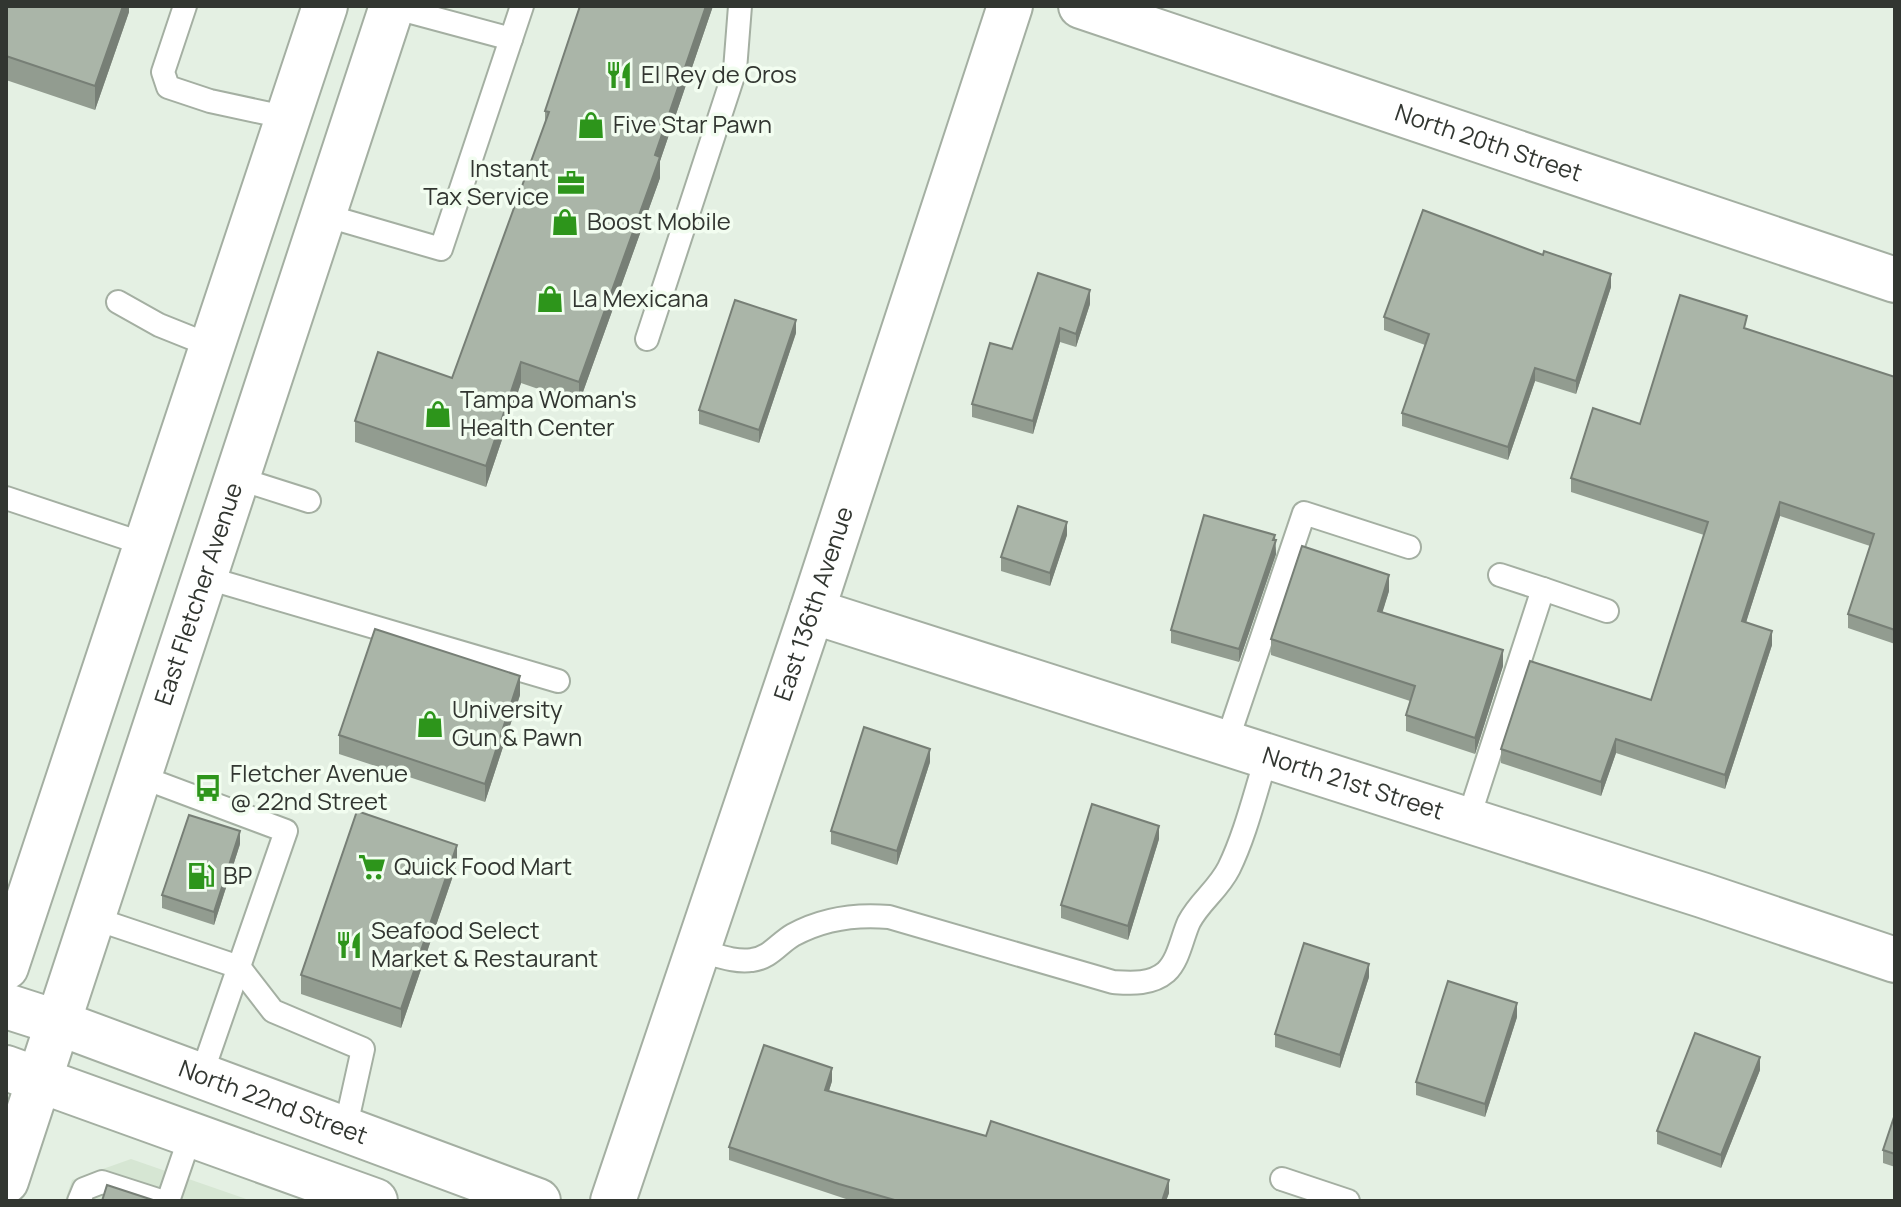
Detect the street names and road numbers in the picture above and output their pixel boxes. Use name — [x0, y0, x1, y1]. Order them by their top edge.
street label: North 20th Street — [1391, 95, 1587, 189]
street label: East Fletcher Avenue — [146, 478, 249, 709]
street label: East 136th Avenue — [765, 502, 860, 705]
street label: North 21st Street — [1259, 738, 1448, 827]
street label: North 22nd Street — [174, 1051, 373, 1151]

